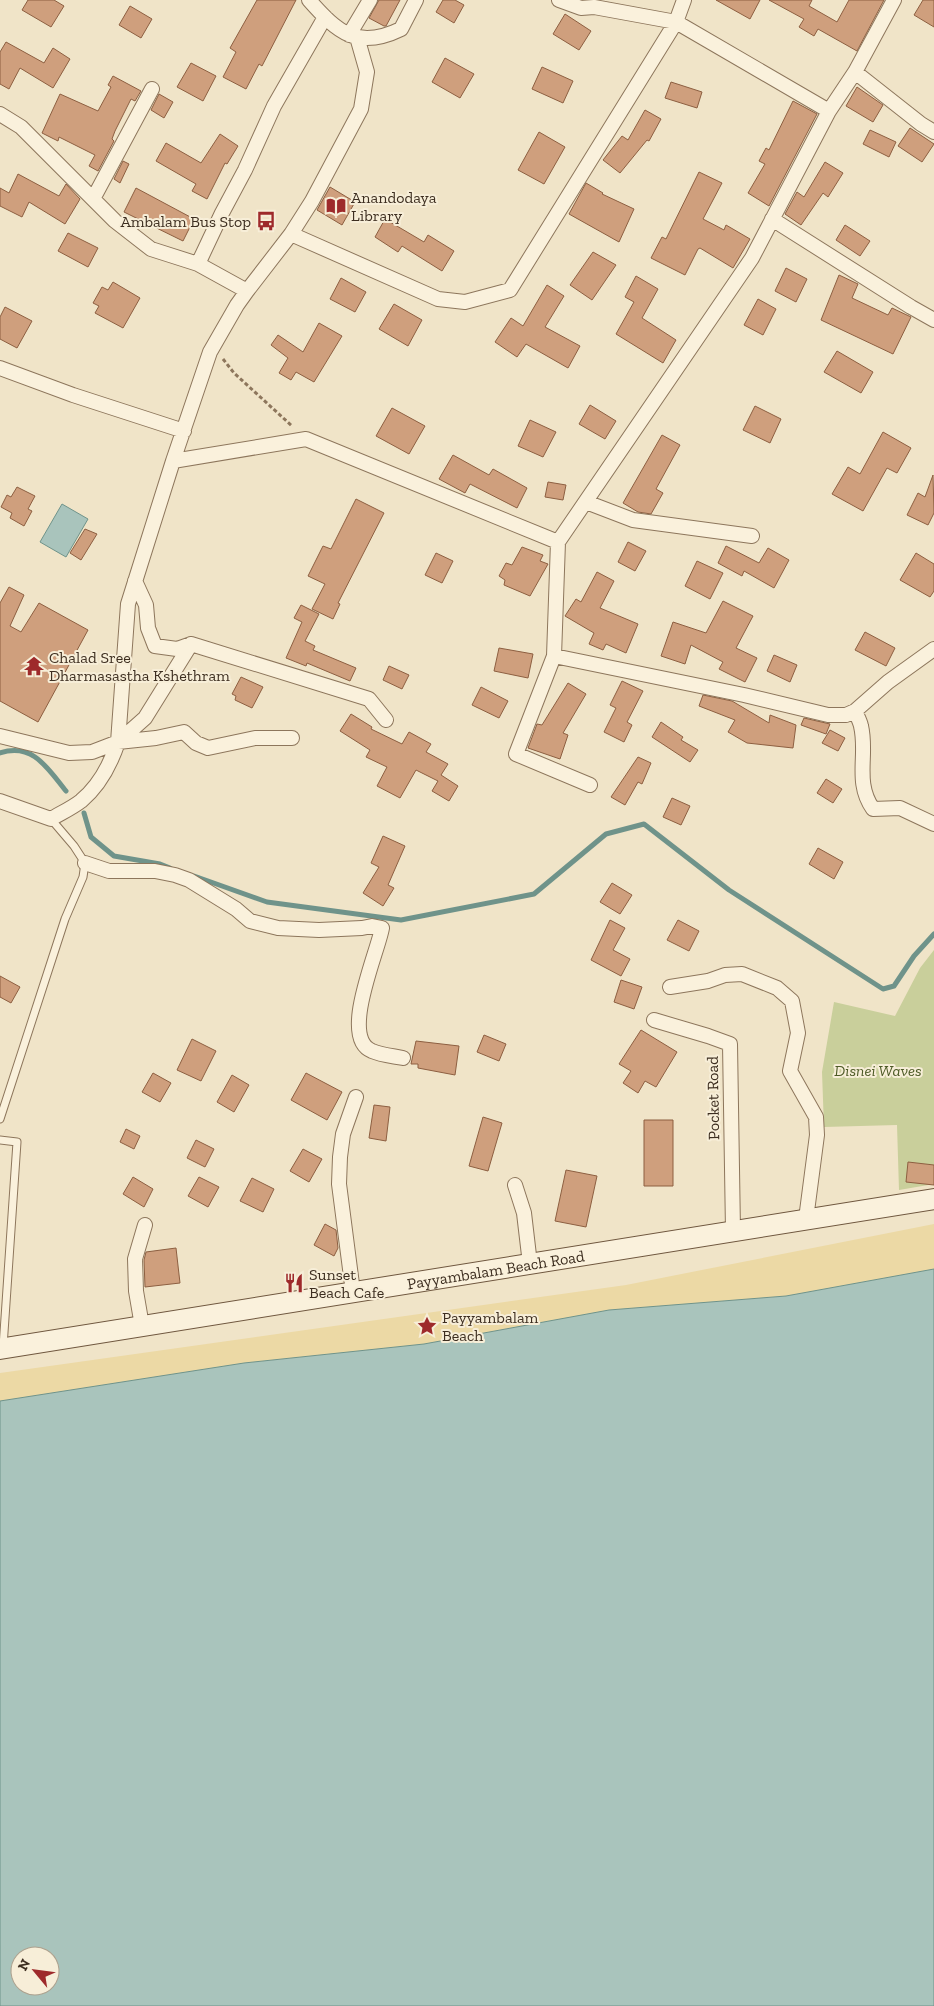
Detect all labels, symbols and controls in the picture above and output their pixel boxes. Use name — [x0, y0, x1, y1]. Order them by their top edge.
place label: Anandodaya Library — [351, 188, 437, 225]
library icon: Anandodaya Library — [325, 195, 347, 217]
bus stop icon: Ambalam Bus Stop — [255, 210, 277, 232]
place label: Ambalam Bus Stop — [120, 212, 251, 231]
place label: Chalad Sree Dharmasastha Kshethram — [49, 648, 230, 685]
temple icon: Chalad Sree Dharmasastha Kshethram — [23, 655, 45, 677]
street label: Pocket Road — [703, 1056, 723, 1140]
park label: Disnei Waves — [834, 1061, 922, 1080]
street label: Payyambalam Beach Road — [406, 1246, 586, 1293]
place label: Sunset Beach Cafe — [309, 1265, 384, 1302]
restaurant icon: Sunset Beach Cafe — [283, 1272, 305, 1294]
place label: Payyambalam Beach — [442, 1308, 539, 1345]
place icon: Payyambalam Beach — [416, 1315, 438, 1337]
north arrow — [10, 1946, 60, 1996]
text: N — [14, 1956, 34, 1974]

